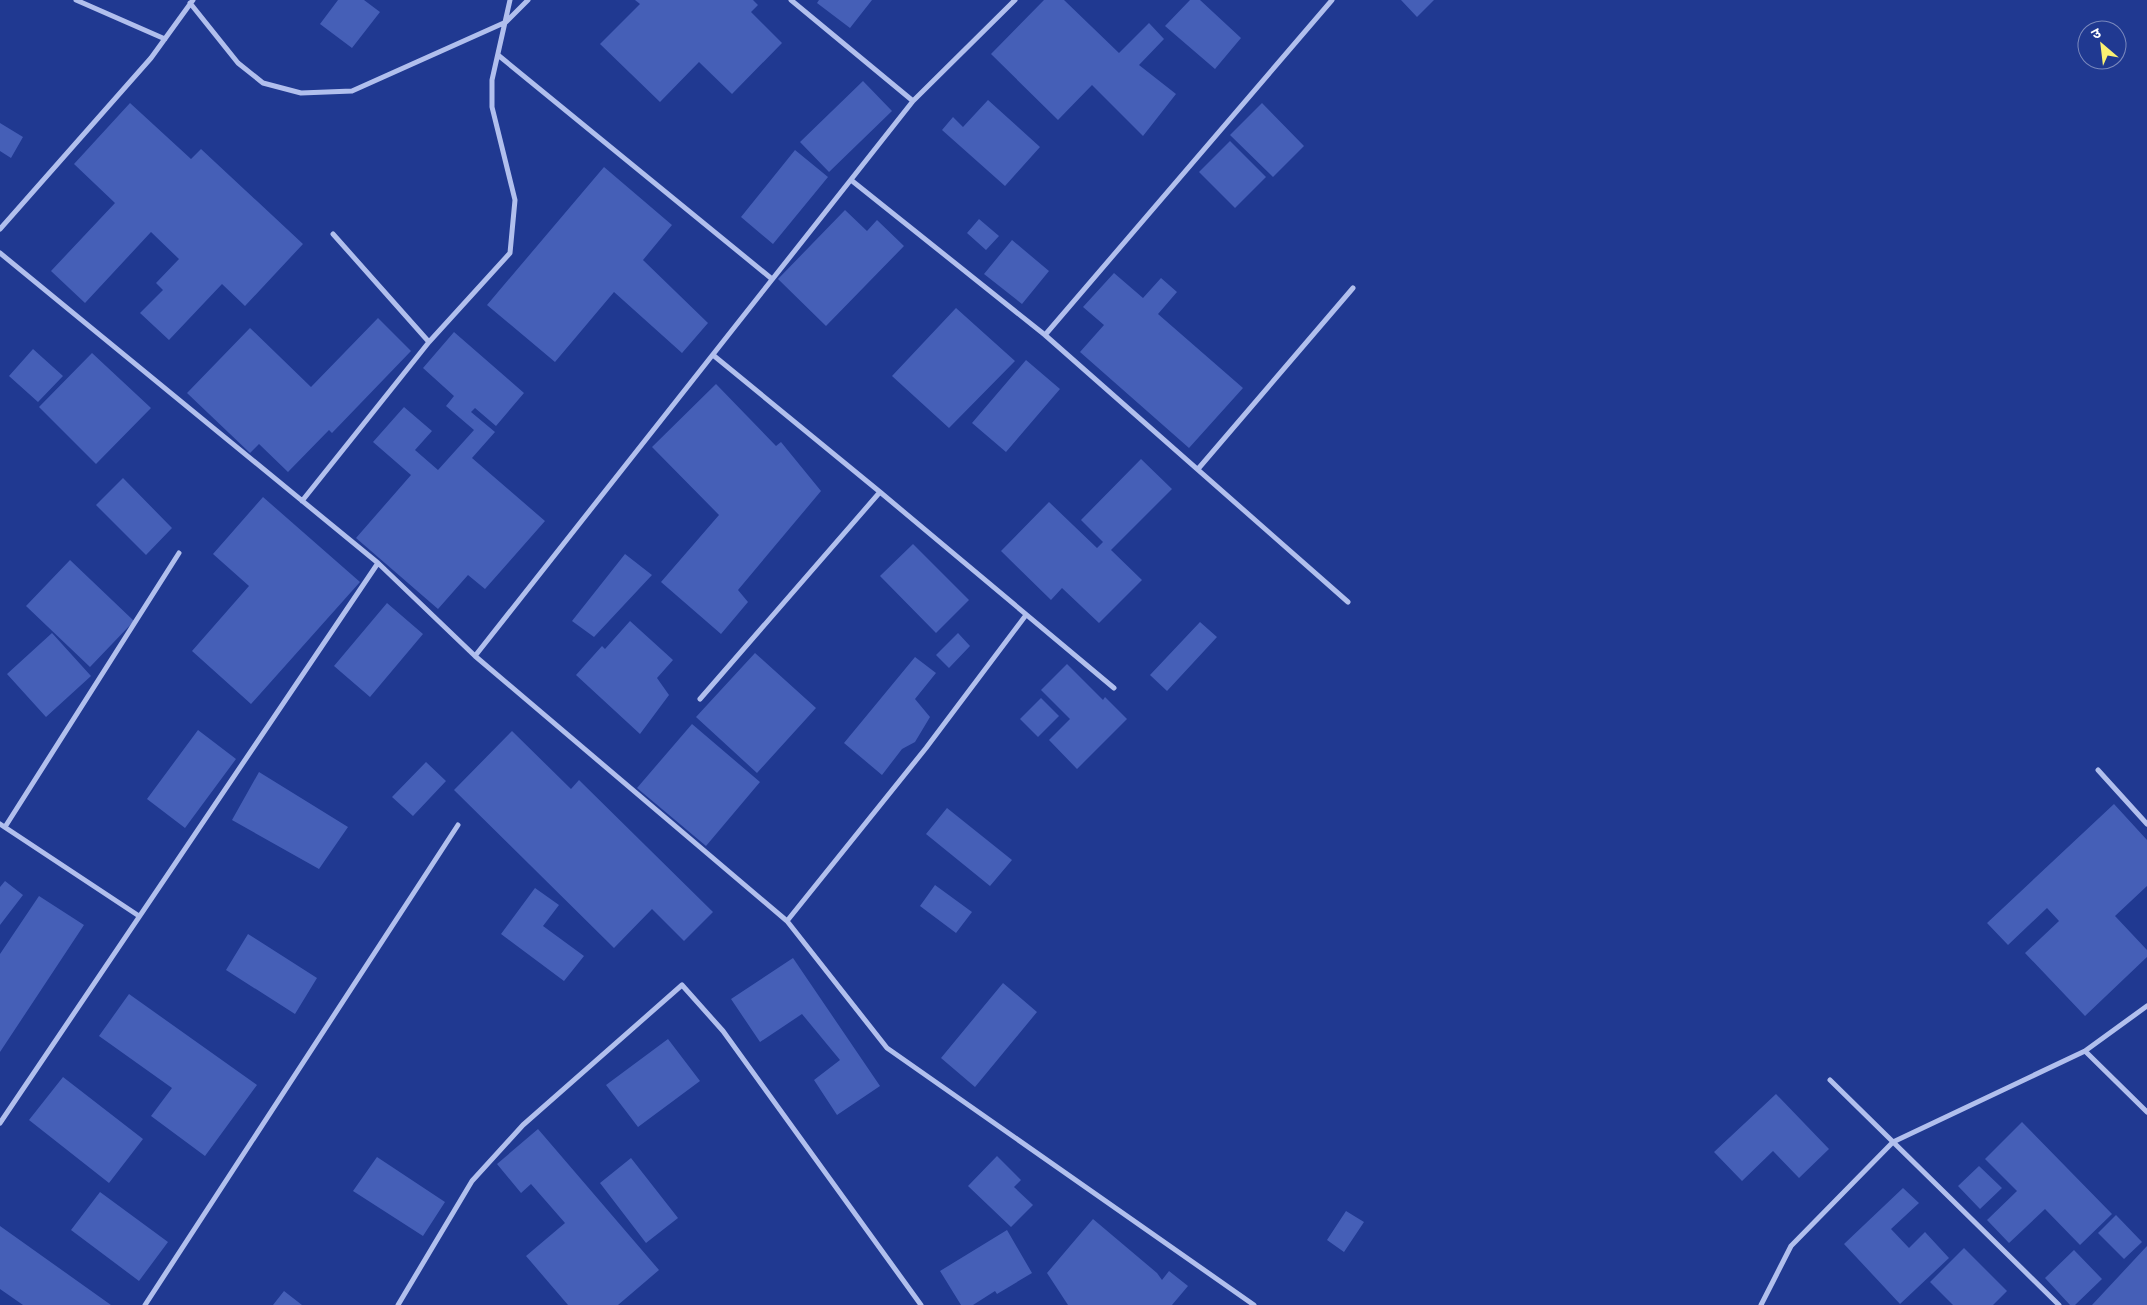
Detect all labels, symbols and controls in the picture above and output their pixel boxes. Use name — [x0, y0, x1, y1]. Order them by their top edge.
north arrow — [2077, 20, 2127, 70]
text: उ — [2089, 24, 2104, 43]

